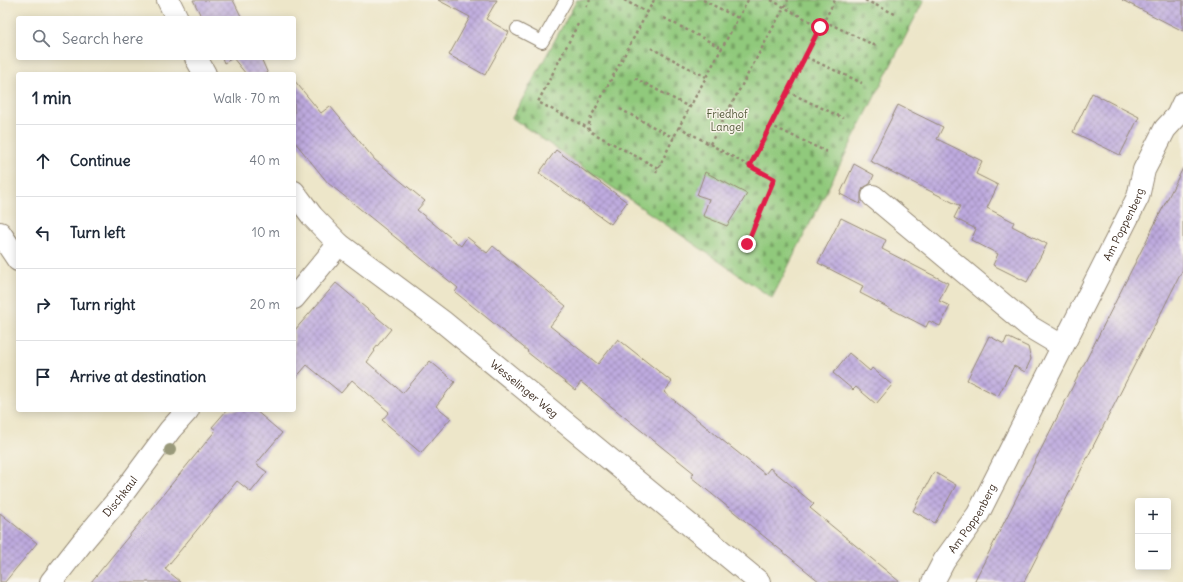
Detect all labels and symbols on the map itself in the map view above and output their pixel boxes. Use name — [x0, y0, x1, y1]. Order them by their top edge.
route start — [811, 18, 829, 36]
park label: Friedhof Langel — [706, 107, 748, 134]
street label: Am Poppenberg — [1100, 187, 1147, 263]
route end — [738, 235, 756, 253]
street label: Wesselinger Weg — [487, 357, 561, 421]
street label: Dischkaul — [100, 473, 140, 520]
street label: Am Poppenberg — [945, 481, 999, 556]

